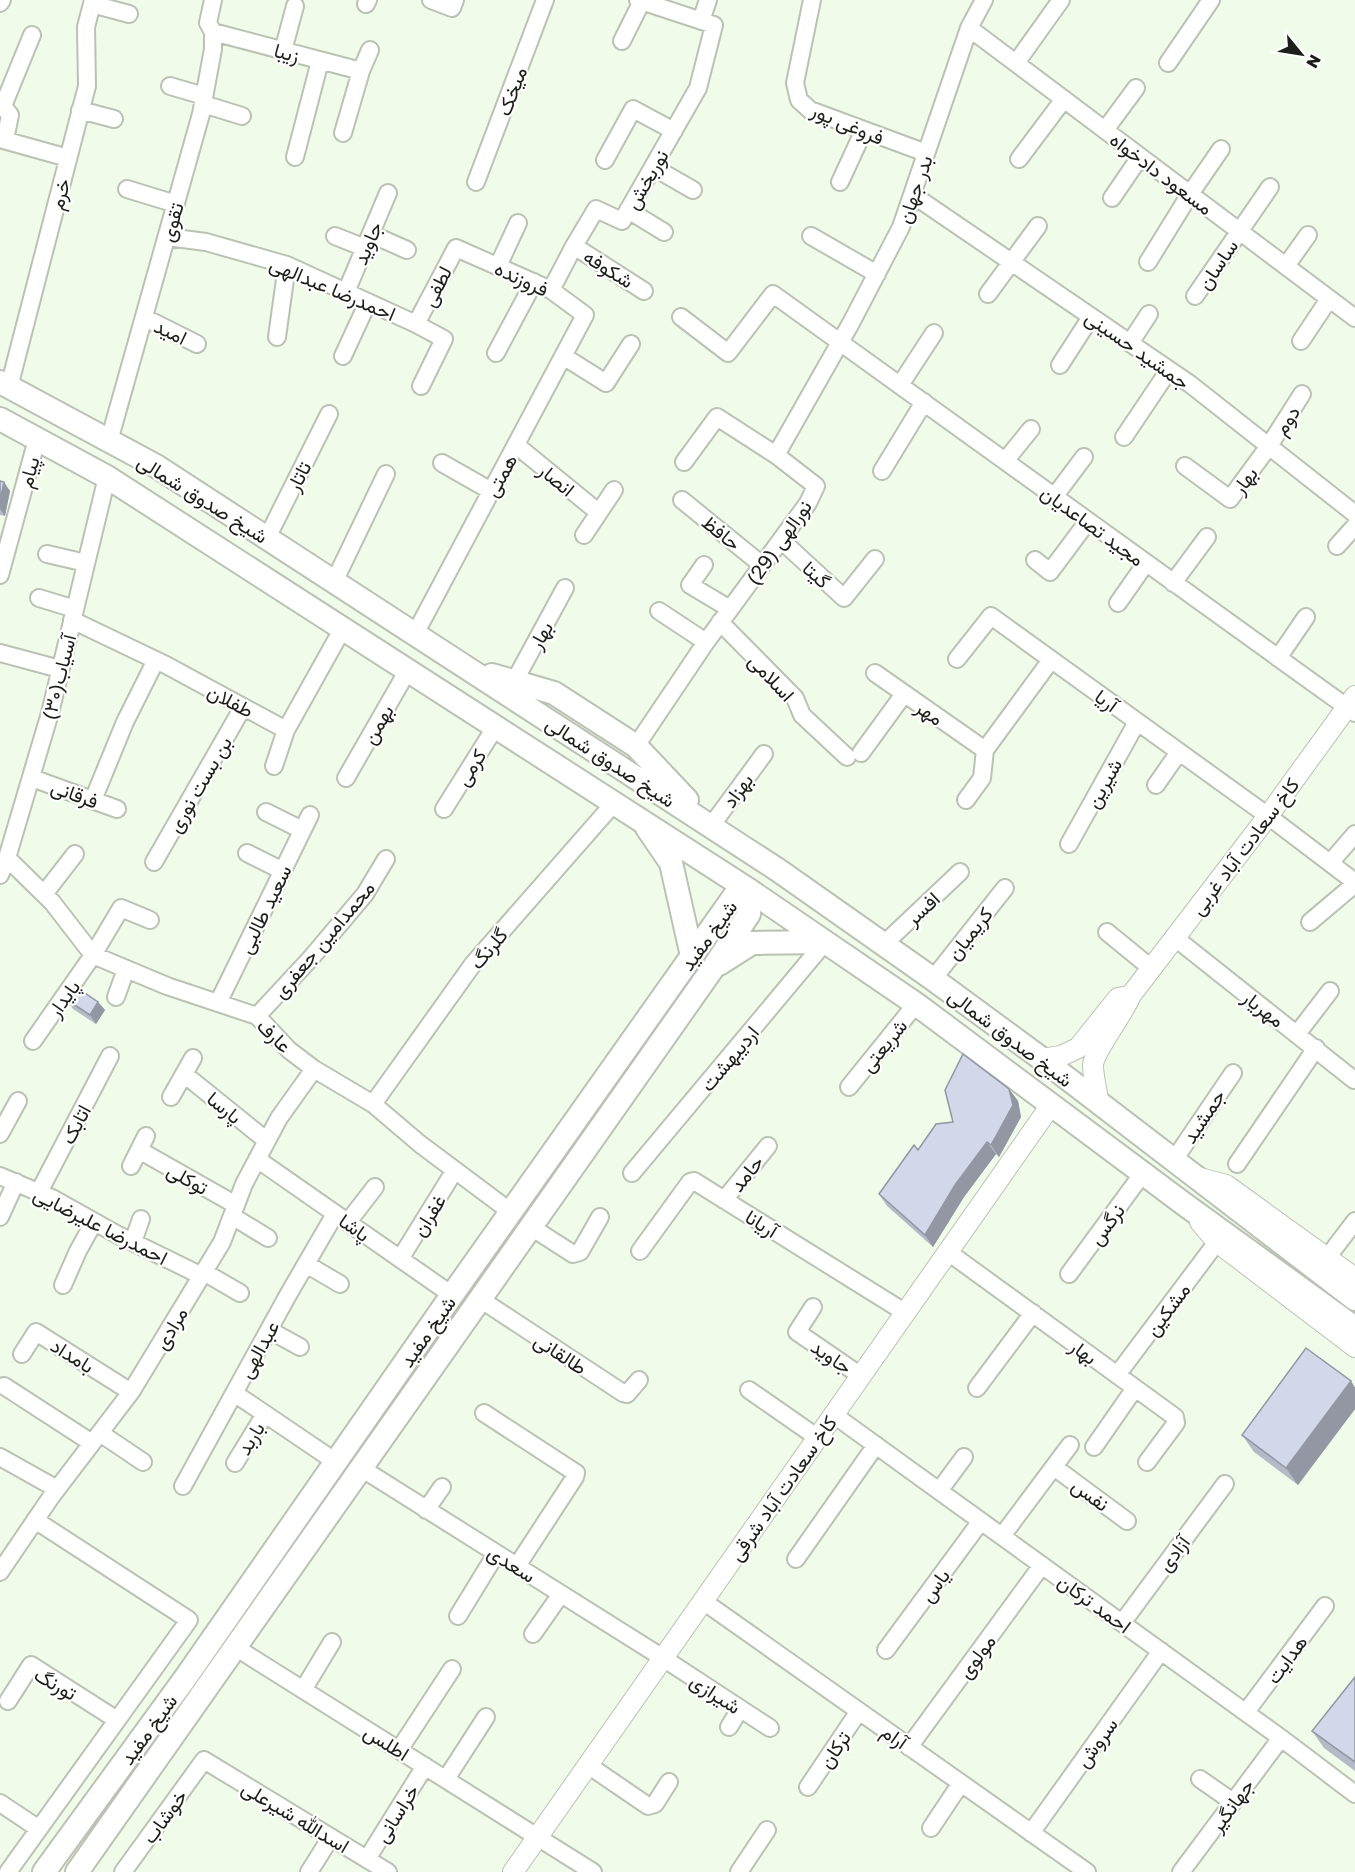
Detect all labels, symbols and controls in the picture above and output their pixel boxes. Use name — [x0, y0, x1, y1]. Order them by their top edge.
north arrow — [1271, 24, 1331, 84]
street label: زیبا — [271, 37, 302, 69]
text: N — [1302, 51, 1326, 72]
street label: میخک — [491, 63, 532, 119]
street label: فروغی پور — [806, 97, 888, 152]
street label: مسعود دادخواه — [1105, 127, 1218, 221]
street label: نوربخش — [619, 145, 674, 214]
street label: بدر جهان — [891, 152, 939, 227]
street label: خرم — [43, 176, 77, 213]
street label: تقوی — [154, 200, 190, 245]
street label: جاوید — [347, 218, 389, 269]
street label: ساسان — [1192, 234, 1242, 294]
street label: شکوفه — [579, 243, 638, 294]
street label: احمدرضا عبدالهی — [266, 251, 400, 327]
street label: فروزنده — [490, 255, 553, 303]
street label: لطفی — [416, 262, 457, 311]
street label: جمشید حسینی — [1081, 304, 1195, 395]
street label: امید — [150, 313, 191, 350]
street label: دوم — [1268, 401, 1306, 440]
street label: شیخ صدوق شمالی — [132, 448, 273, 550]
street label: همتی — [478, 449, 522, 501]
street label: پیام — [12, 454, 47, 491]
street label: تاتار — [280, 457, 317, 497]
street label: انصار — [532, 457, 580, 502]
street label: بهار — [1225, 462, 1264, 500]
street label: مجید تصاعدیان — [1036, 479, 1149, 571]
street label: نورالهی (29) — [740, 495, 818, 590]
street label: حافظ — [698, 509, 746, 555]
street label: گیتا — [798, 555, 836, 593]
street label: بهار — [522, 617, 559, 655]
street label: آسیاب(۳۰) — [36, 630, 81, 722]
street label: اسلامی — [743, 648, 800, 707]
street label: طفلان — [204, 678, 258, 722]
street label: آریا — [1089, 684, 1124, 719]
street label: مهر — [910, 693, 948, 732]
street label: بهمن — [356, 700, 400, 749]
street label: شیخ صدوق شمالی — [540, 710, 680, 814]
street label: بن بست نوری — [162, 732, 238, 837]
street label: کرمی — [449, 744, 492, 791]
street label: شیرین — [1080, 754, 1128, 813]
street label: بهزاد — [717, 768, 759, 813]
street label: کاخ سعادت آباد غربی — [1185, 772, 1306, 921]
street label: فرقانی — [47, 773, 102, 814]
street label: سعید طالبی — [232, 861, 297, 958]
street label: محمدامین جعفری — [267, 875, 381, 1004]
street label: افسر — [899, 886, 946, 932]
street label: شیخ مفید — [674, 895, 744, 977]
street label: کریمیان — [941, 902, 999, 965]
street label: گلرنگ — [464, 923, 514, 975]
street label: پایدار — [41, 975, 87, 1024]
street label: شیخ صدوق شمالی — [942, 983, 1078, 1094]
street label: مهریار — [1236, 984, 1290, 1033]
street label: عارف — [251, 1013, 297, 1058]
street label: شریعتی — [854, 1014, 913, 1078]
street label: اردیبهشت — [695, 1020, 765, 1097]
street label: جمشید — [1176, 1085, 1230, 1148]
street label: پارسا — [201, 1086, 247, 1131]
street label: اتابک — [55, 1100, 96, 1148]
street label: حامد — [724, 1150, 768, 1196]
street label: توکلی — [162, 1157, 213, 1201]
street label: احمدرضا علیرضایی — [29, 1181, 172, 1271]
street label: غفران — [406, 1190, 452, 1241]
street label: نرگس — [1083, 1199, 1131, 1251]
street label: آریانا — [740, 1204, 784, 1245]
street label: پاشا — [333, 1208, 375, 1249]
street label: مشکین — [1139, 1278, 1195, 1341]
street label: شیخ مفید — [394, 1291, 463, 1373]
street label: مرادی — [148, 1302, 194, 1355]
street label: عبدالهی — [232, 1316, 285, 1383]
street label: طالقانی — [530, 1327, 592, 1380]
street label: بامداد — [46, 1332, 99, 1378]
street label: بهار — [1064, 1332, 1102, 1371]
street label: جاوید — [806, 1334, 857, 1380]
street label: کاخ سعادت آباد شرقی — [723, 1411, 844, 1567]
street label: باربد — [231, 1417, 271, 1460]
street label: نفس — [1067, 1472, 1114, 1516]
street label: آزادی — [1152, 1529, 1197, 1577]
street label: سعدی — [483, 1539, 540, 1588]
street label: یاس — [914, 1564, 955, 1607]
street label: احمد ترکان — [1052, 1568, 1136, 1639]
street label: مولوی — [952, 1629, 1002, 1684]
street label: هدایت — [1260, 1630, 1312, 1688]
street label: تورنگ — [29, 1661, 82, 1706]
street label: شیرازی — [685, 1668, 746, 1720]
street label: شیخ مفید — [114, 1689, 184, 1771]
street label: سروش — [1070, 1712, 1124, 1773]
street label: اطلس — [359, 1719, 414, 1766]
street label: آرام — [876, 1719, 914, 1756]
street label: ترکان — [813, 1726, 857, 1773]
street label: جهانگیر — [1203, 1774, 1260, 1838]
street label: اسدالله شیرعلی — [237, 1775, 354, 1859]
street label: خراسانی — [369, 1779, 425, 1848]
street label: خوشاب — [136, 1784, 193, 1849]

